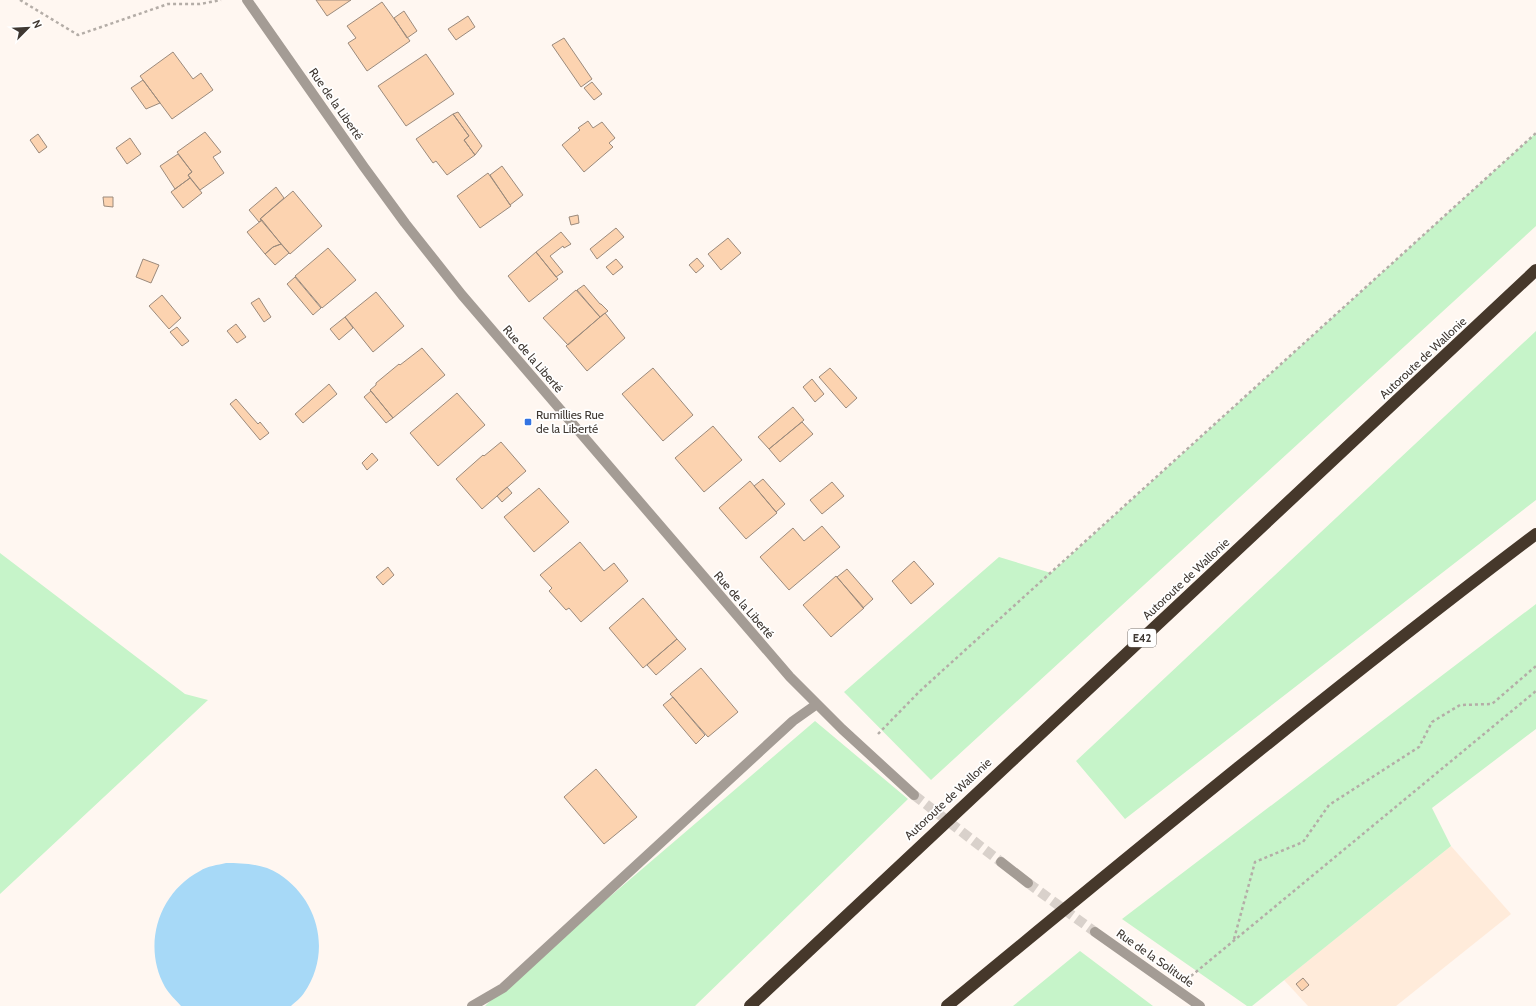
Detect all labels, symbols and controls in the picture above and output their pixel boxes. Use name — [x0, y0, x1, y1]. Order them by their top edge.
north arrow — [8, 8, 48, 48]
text: N — [29, 18, 45, 30]
street label: Rue de la Liberté — [306, 65, 367, 143]
street label: Autoroute de Wallonie — [1376, 314, 1469, 402]
street label: Rue de la Liberté — [500, 322, 567, 395]
place label: Rumillies Rue de la Liberté — [536, 407, 604, 436]
marker: Rumillies Rue de la Liberté — [523, 417, 533, 427]
street label: Autoroute de Wallonie — [1139, 535, 1232, 623]
street label: Rue de la Liberté — [711, 568, 778, 641]
road number: E42 — [1128, 629, 1156, 647]
street label: Autoroute de Wallonie — [901, 755, 994, 843]
street label: Rue de la Solitude — [1114, 925, 1197, 990]

